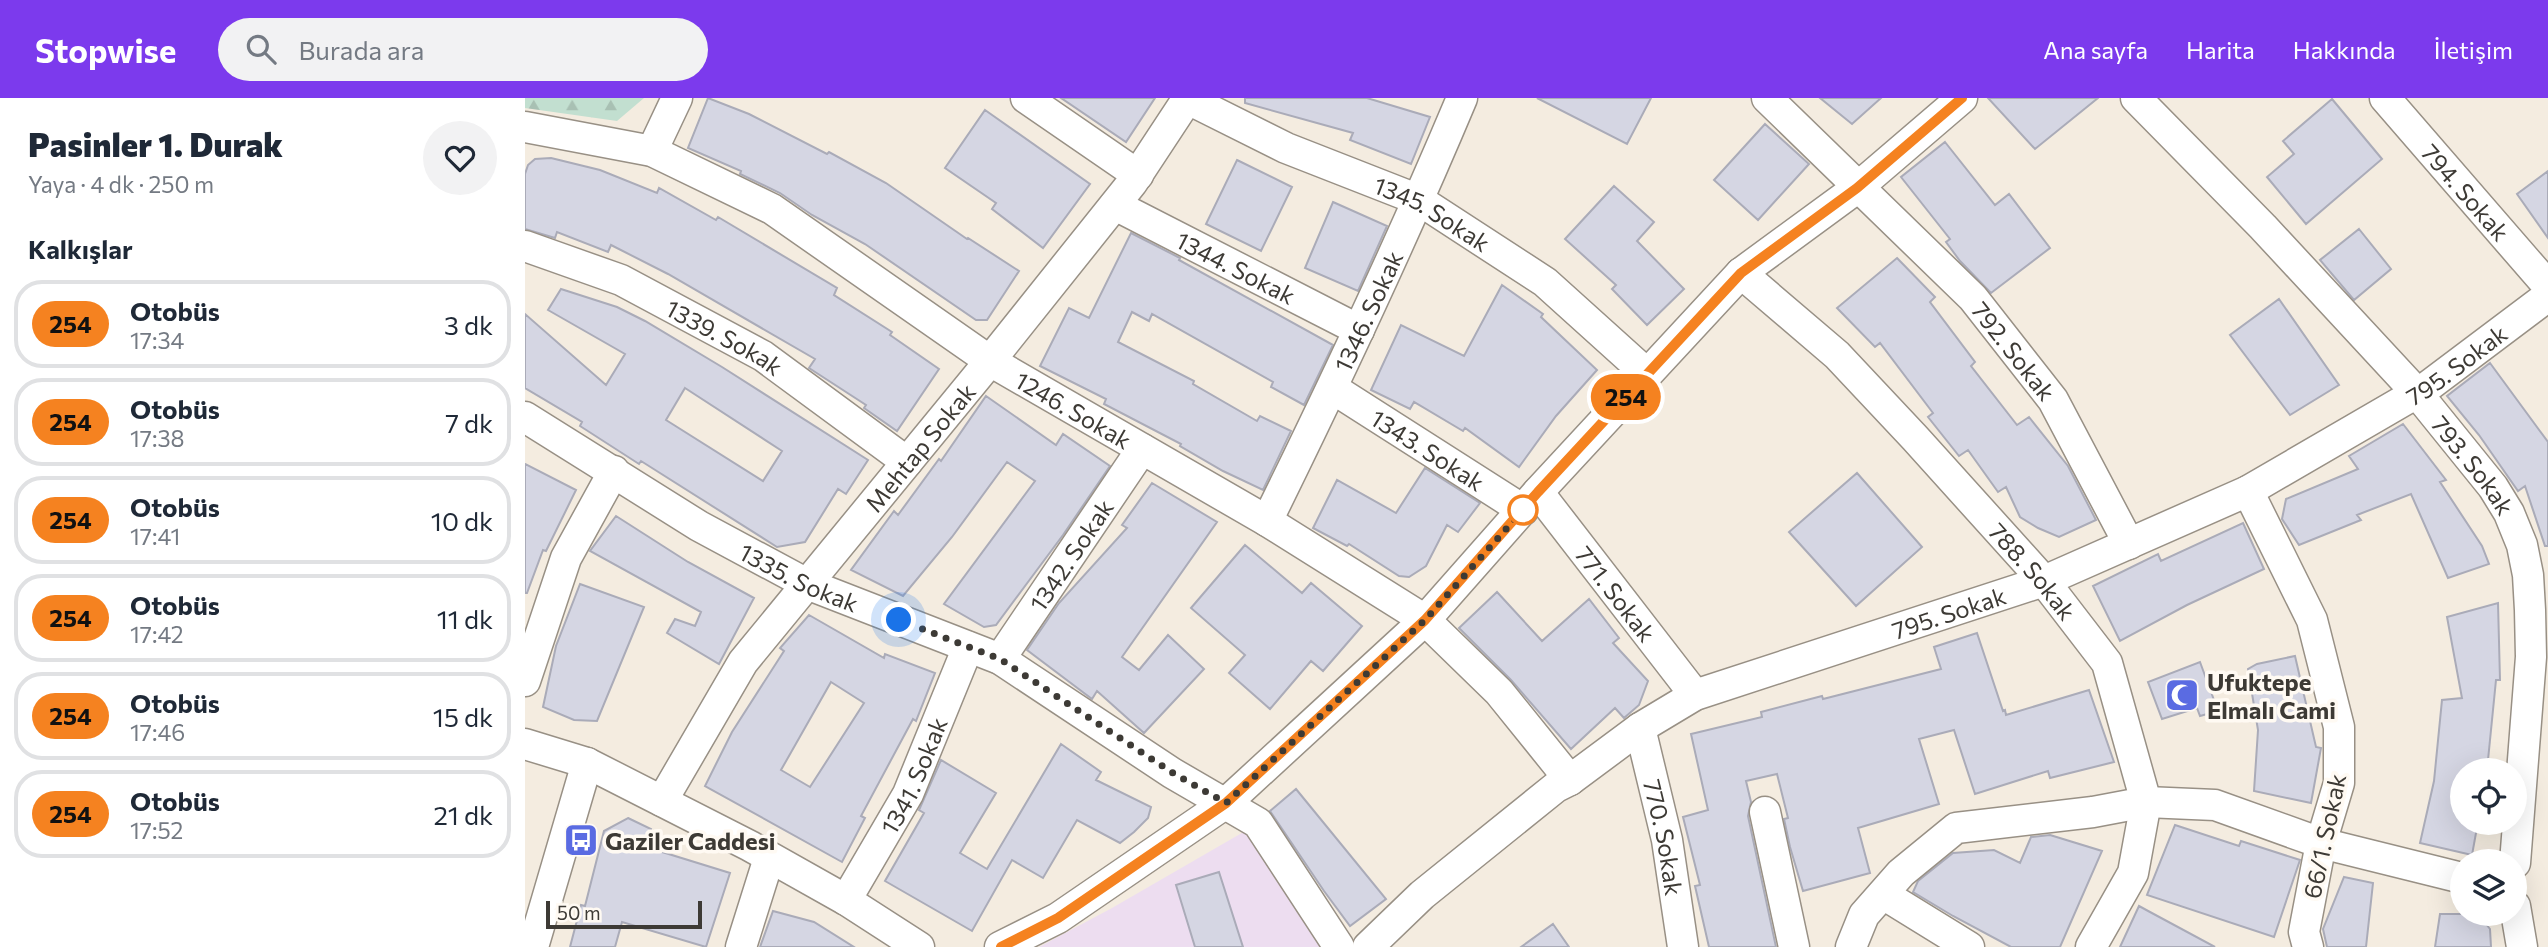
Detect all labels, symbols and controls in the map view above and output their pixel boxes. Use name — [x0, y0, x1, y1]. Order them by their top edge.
search box — [218, 18, 708, 81]
text: Stopwise — [35, 29, 176, 70]
icon: search — [242, 30, 280, 68]
text: Burada ara — [298, 34, 424, 65]
text: Ana sayfa — [2043, 35, 2148, 64]
text: Harita — [2186, 35, 2255, 64]
text: Hakkında — [2293, 35, 2396, 64]
text: İletişim — [2434, 35, 2513, 64]
button: heart — [423, 121, 497, 195]
text: Pasinler 1. Durak — [28, 123, 283, 164]
street label: 794. Sokak — [2416, 137, 2516, 246]
street label: 1345. Sokak — [1370, 169, 1496, 257]
text: Yaya · 4 dk · 250 m — [28, 170, 214, 198]
street label: 1344. Sokak — [1172, 224, 1300, 310]
text: Kalkışlar — [28, 233, 133, 264]
street label: 1346. Sokak — [1327, 246, 1408, 376]
street label: 1339. Sokak — [661, 293, 789, 380]
text: Otobüs — [130, 295, 220, 326]
street label: 792. Sokak — [1967, 295, 2062, 406]
text: 254 — [49, 309, 92, 338]
text: 3 dk — [444, 309, 493, 340]
street label: 795. Sokak — [2401, 318, 2512, 411]
text: 17:34 — [130, 326, 184, 354]
street label: 1246. Sokak — [1011, 365, 1137, 454]
line badge: 254 — [1586, 374, 1666, 420]
street label: Mehtap Sokak — [858, 377, 981, 517]
text: 254 — [1605, 382, 1647, 411]
text: Otobüs — [130, 393, 220, 424]
street label: 1343. Sokak — [1366, 402, 1490, 496]
text: 254 — [49, 407, 92, 436]
text: 7 dk — [445, 407, 493, 438]
street label: 793. Sokak — [2426, 409, 2521, 520]
text: 17:38 — [130, 424, 185, 452]
text: Otobüs — [130, 491, 220, 522]
street label: 1342. Sokak — [1023, 493, 1119, 616]
unlabelled marker — [1508, 495, 1538, 525]
text: 254 — [49, 505, 92, 534]
text: 10 dk — [431, 505, 493, 536]
street label: 788. Sokak — [1984, 516, 2083, 625]
text: 17:41 — [130, 522, 180, 550]
street label: 1335. Sokak — [735, 536, 863, 617]
street label: 771. Sokak — [1570, 540, 1662, 647]
street label: 795. Sokak — [1888, 580, 2009, 644]
text: Otobüs — [130, 589, 220, 620]
your location — [881, 602, 916, 637]
text: 254 — [49, 603, 92, 632]
text: 11 dk — [437, 603, 493, 634]
text: 17:42 — [130, 620, 184, 648]
place label: Ufuktepe Elmalı Cami — [2207, 667, 2336, 724]
mosque icon: Ufuktepe Elmalı Cami — [2163, 676, 2201, 714]
text: Otobüs — [130, 687, 220, 718]
text: 254 — [49, 701, 92, 730]
text: 15 dk — [433, 701, 493, 732]
street label: 1341. Sokak — [874, 713, 952, 839]
text: 17:46 — [130, 718, 185, 746]
map controls — [2450, 758, 2527, 926]
button: locate — [2450, 758, 2527, 835]
street label: 66/1. Sokak — [2297, 771, 2351, 901]
street label: 770. Sokak — [1638, 776, 1690, 897]
text: Otobüs — [130, 785, 220, 816]
text: 254 — [49, 799, 92, 828]
text: 21 dk — [433, 799, 493, 830]
text: 17:52 — [130, 816, 183, 844]
bus stop icon: Gaziler Caddesi — [562, 821, 600, 859]
place label: Gaziler Caddesi — [605, 826, 776, 855]
button: layers — [2450, 849, 2527, 926]
scale bar — [546, 898, 702, 930]
text: 50 m — [557, 901, 601, 924]

